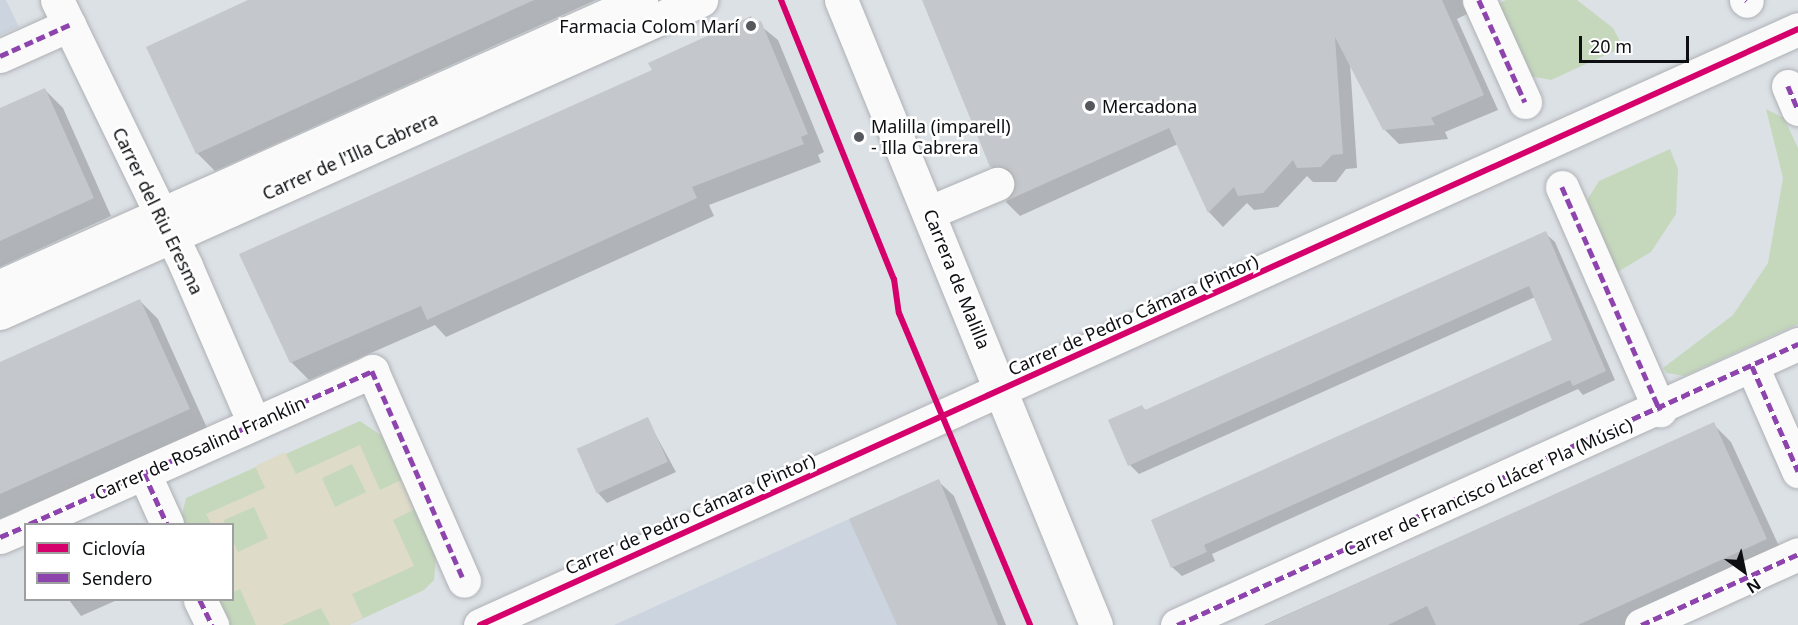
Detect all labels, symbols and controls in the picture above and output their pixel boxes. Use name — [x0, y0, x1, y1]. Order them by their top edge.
place label: Farmacia Colom Marí — [559, 15, 739, 37]
marker: Farmacia Colom Marí — [744, 19, 758, 33]
scale bar — [1582, 24, 1692, 62]
text: 20 m — [1590, 34, 1632, 58]
place label: Mercadona — [1102, 95, 1197, 117]
marker: Mercadona — [1083, 99, 1097, 113]
street label: Carrer de l'Illa Cabrera — [259, 108, 441, 204]
place label: Malilla (imparell) - Illa Cabrera — [871, 116, 1011, 158]
street label: Carrer del Riu Eresma — [108, 124, 208, 298]
marker: Malilla (imparell) - Illa Cabrera — [852, 130, 866, 144]
street label: Carrera de Malilla — [919, 206, 995, 352]
street label: Carrer de Pedro Cámara (Pintor) — [1005, 250, 1261, 380]
street label: Carrer de Rosalind Franklin — [91, 392, 309, 504]
street label: Carrer de Francisco Llácer Pla (Músic) — [1340, 413, 1636, 561]
street label: Carrer de Pedro Cámara (Pintor) — [562, 449, 818, 579]
legend — [24, 523, 234, 601]
text: Ciclovía — [82, 536, 146, 560]
north arrow — [1714, 541, 1774, 601]
text: Sendero — [82, 566, 152, 590]
text: N — [1742, 573, 1765, 599]

